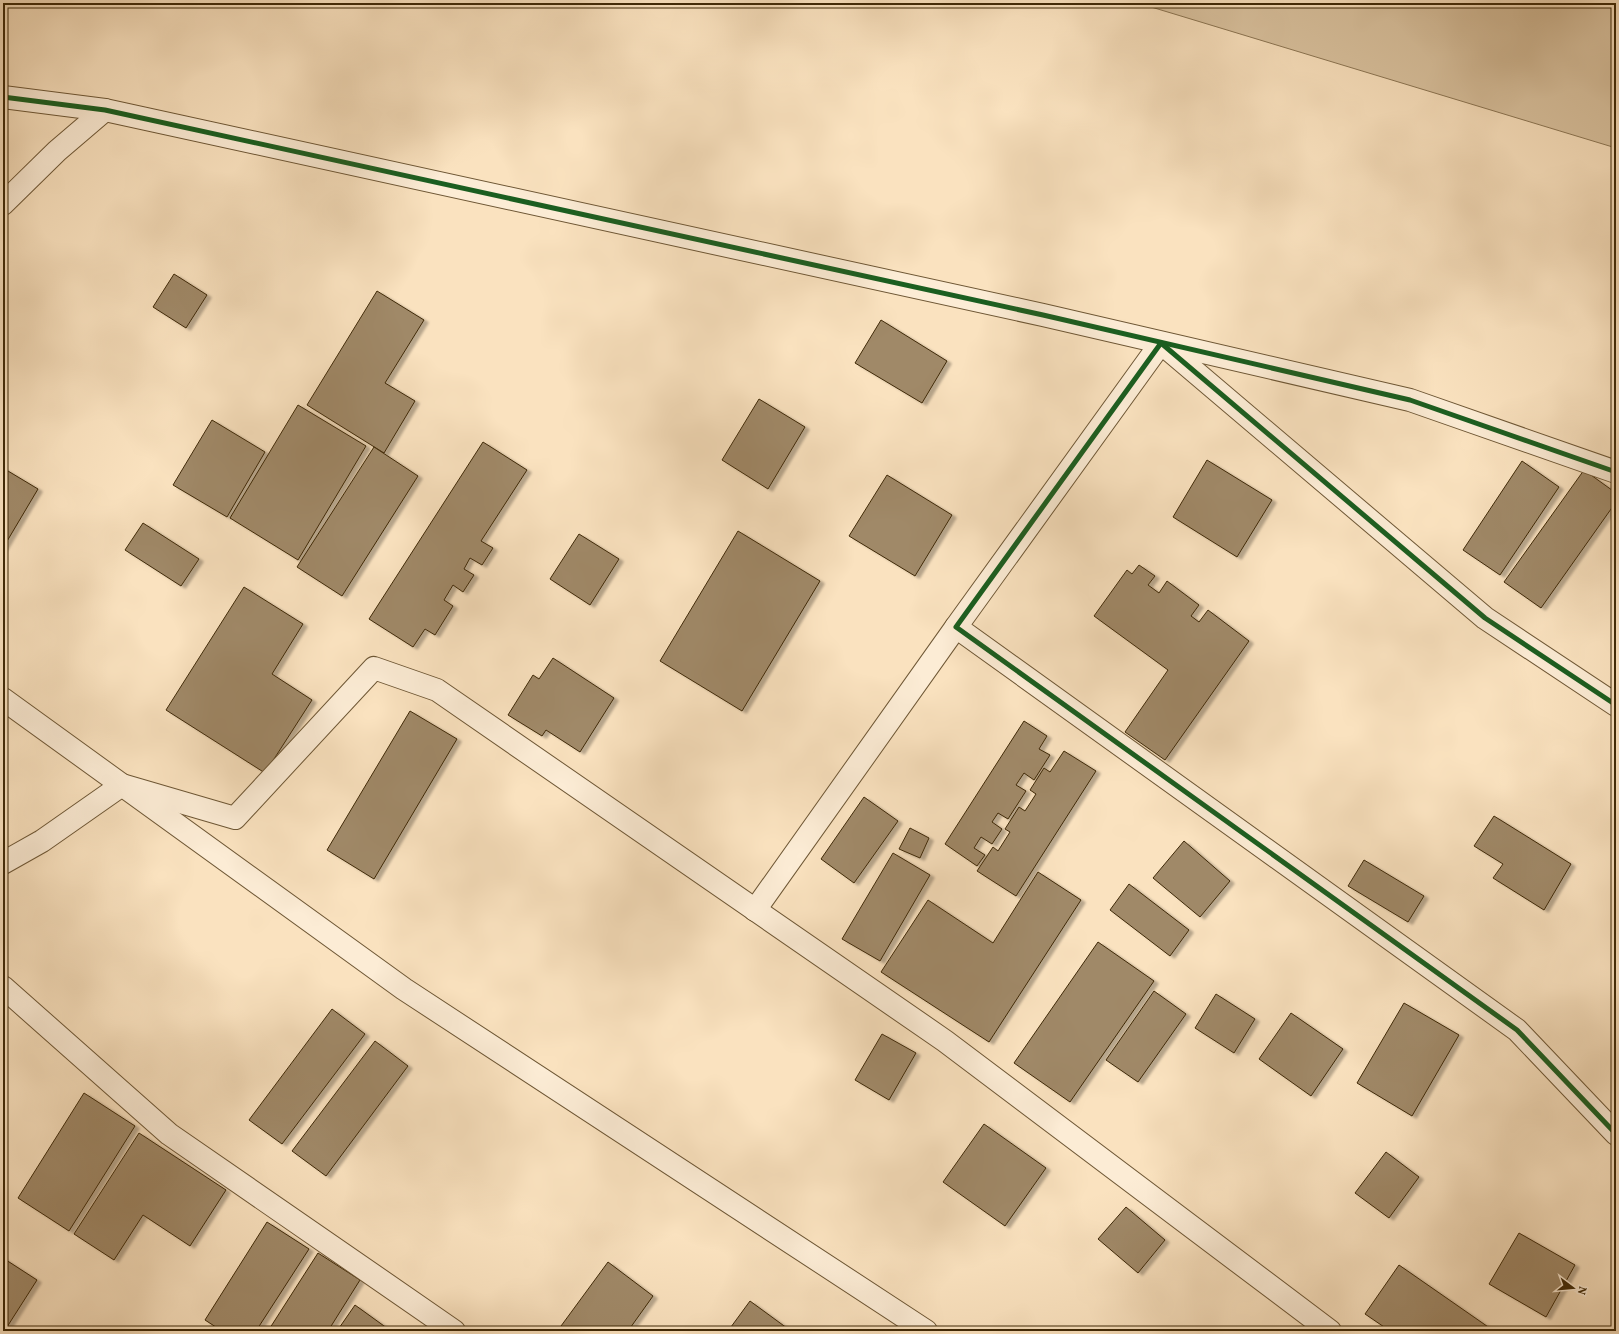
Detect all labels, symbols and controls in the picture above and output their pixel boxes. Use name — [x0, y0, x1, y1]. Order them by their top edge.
north arrow — [1553, 1268, 1593, 1308]
text: N — [1573, 1284, 1589, 1296]

